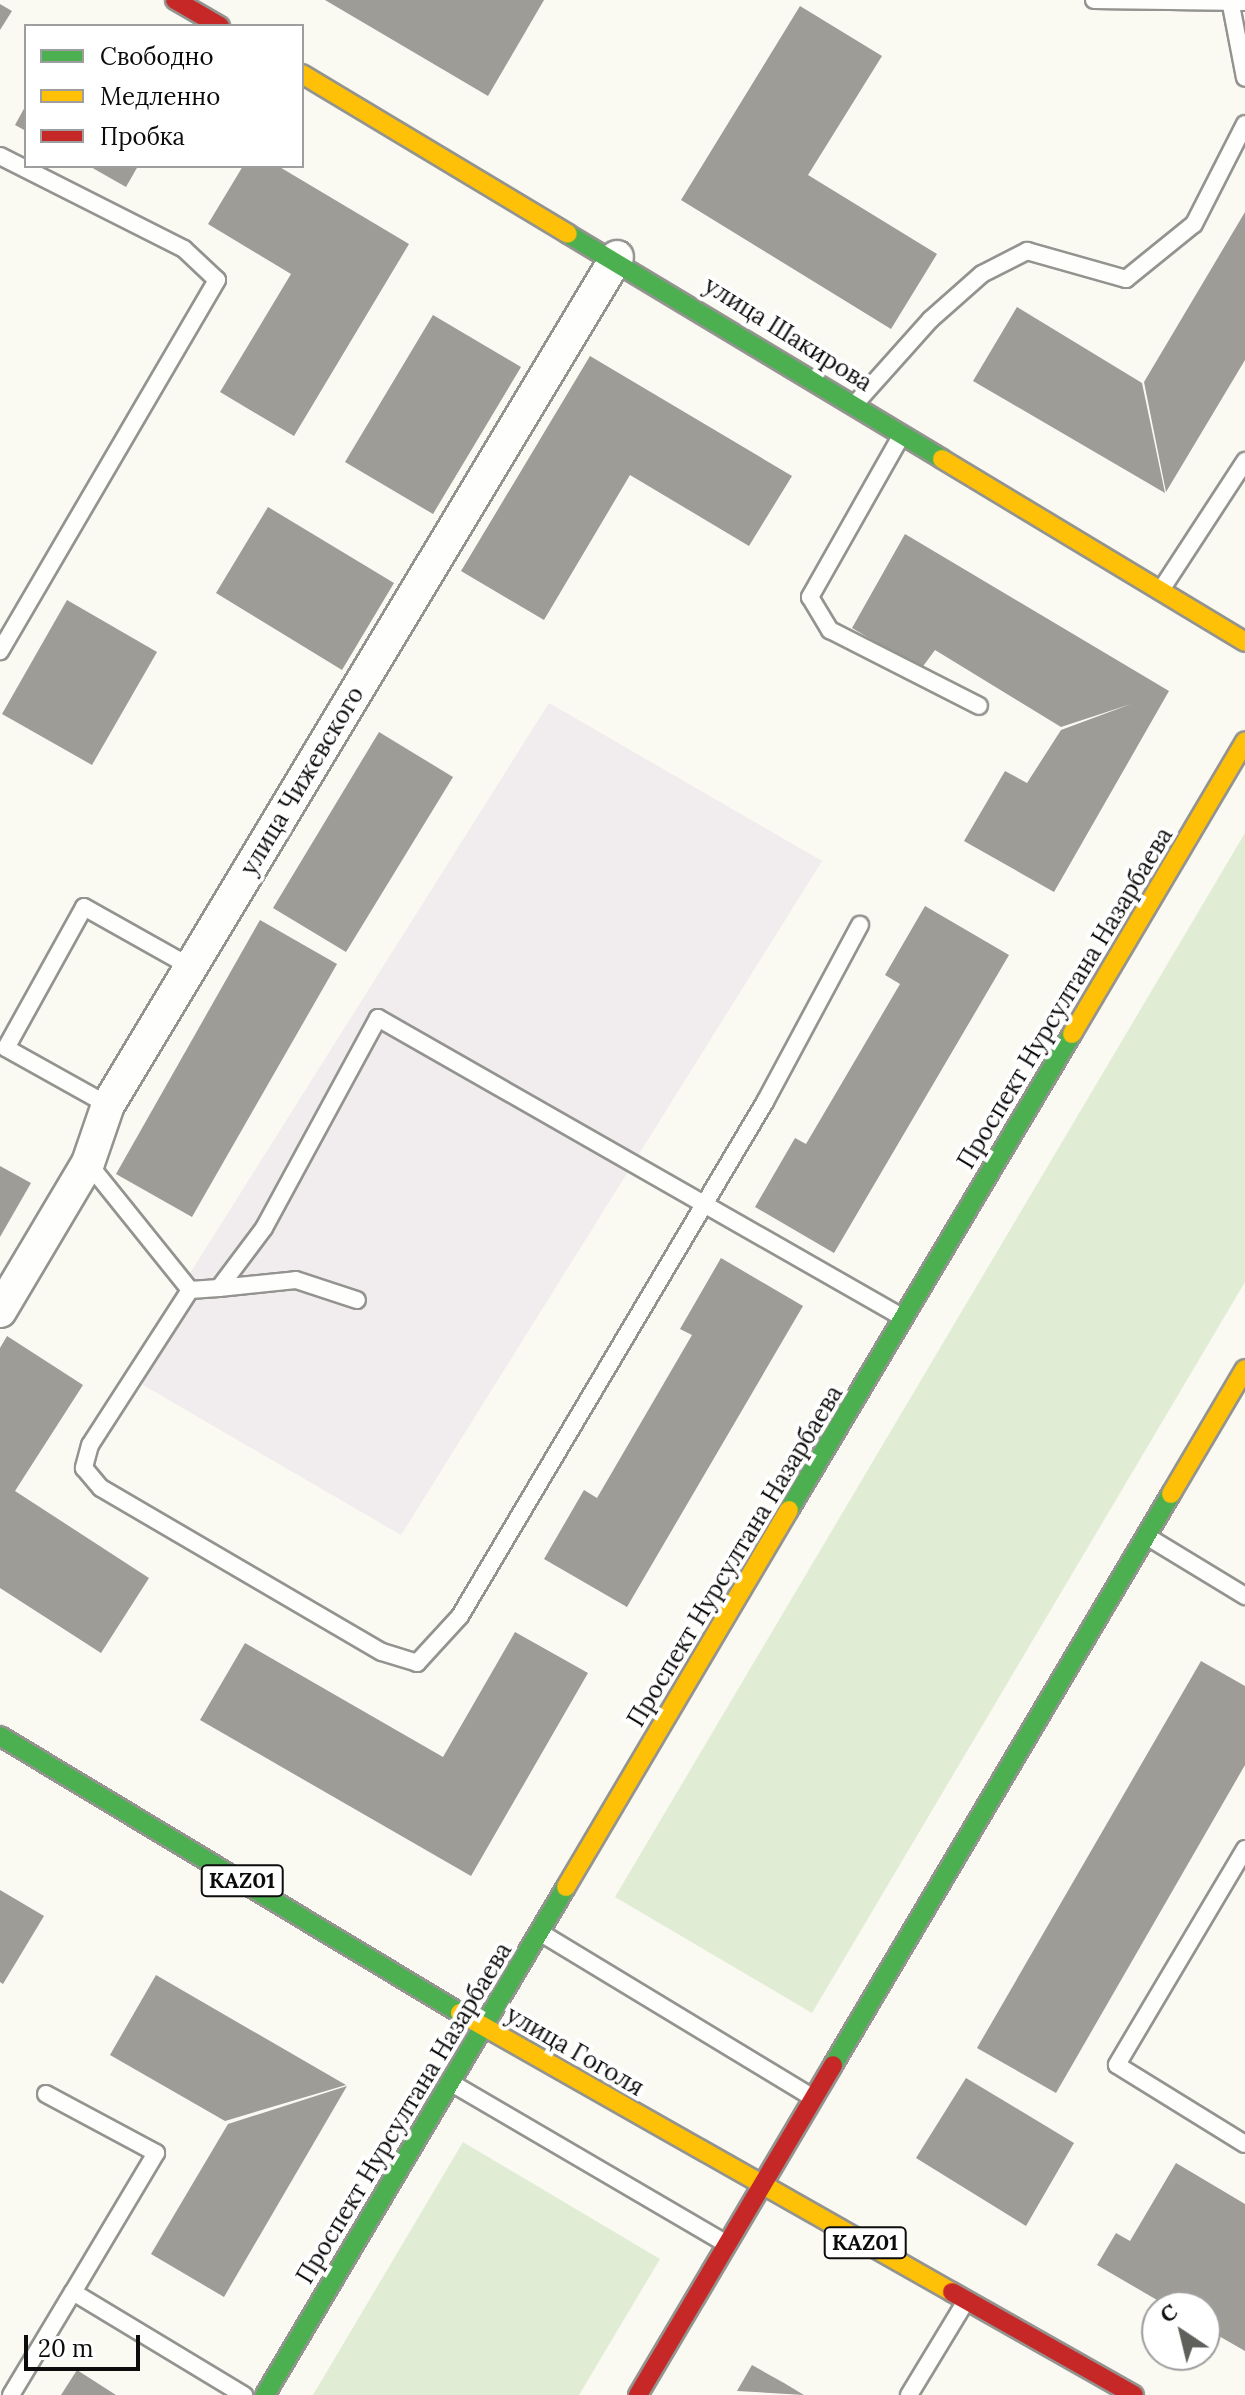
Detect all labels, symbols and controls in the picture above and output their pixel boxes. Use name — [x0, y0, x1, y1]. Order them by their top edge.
legend — [24, 24, 304, 168]
text: Свободно — [100, 41, 214, 72]
text: Медленно — [100, 81, 220, 112]
text: Пробка — [100, 121, 185, 152]
street label: улица Шакирова — [699, 271, 877, 397]
street label: улица Чижевского — [234, 681, 370, 881]
street label: Проспект Нурсултана Назарбаева — [951, 822, 1179, 1174]
street label: Проспект Нурсултана Назарбаева — [621, 1380, 849, 1732]
road number: KАZ01 — [200, 1863, 284, 1899]
street label: Проспект Нурсултана Назарбаева — [290, 1937, 518, 2289]
street label: улица Гоголя — [501, 2000, 649, 2102]
road number: KАZ01 — [823, 2225, 907, 2261]
north arrow — [1141, 2291, 1221, 2371]
text: С — [1154, 2297, 1183, 2329]
scale bar — [28, 2319, 144, 2369]
text: 20 m — [38, 2333, 94, 2364]

